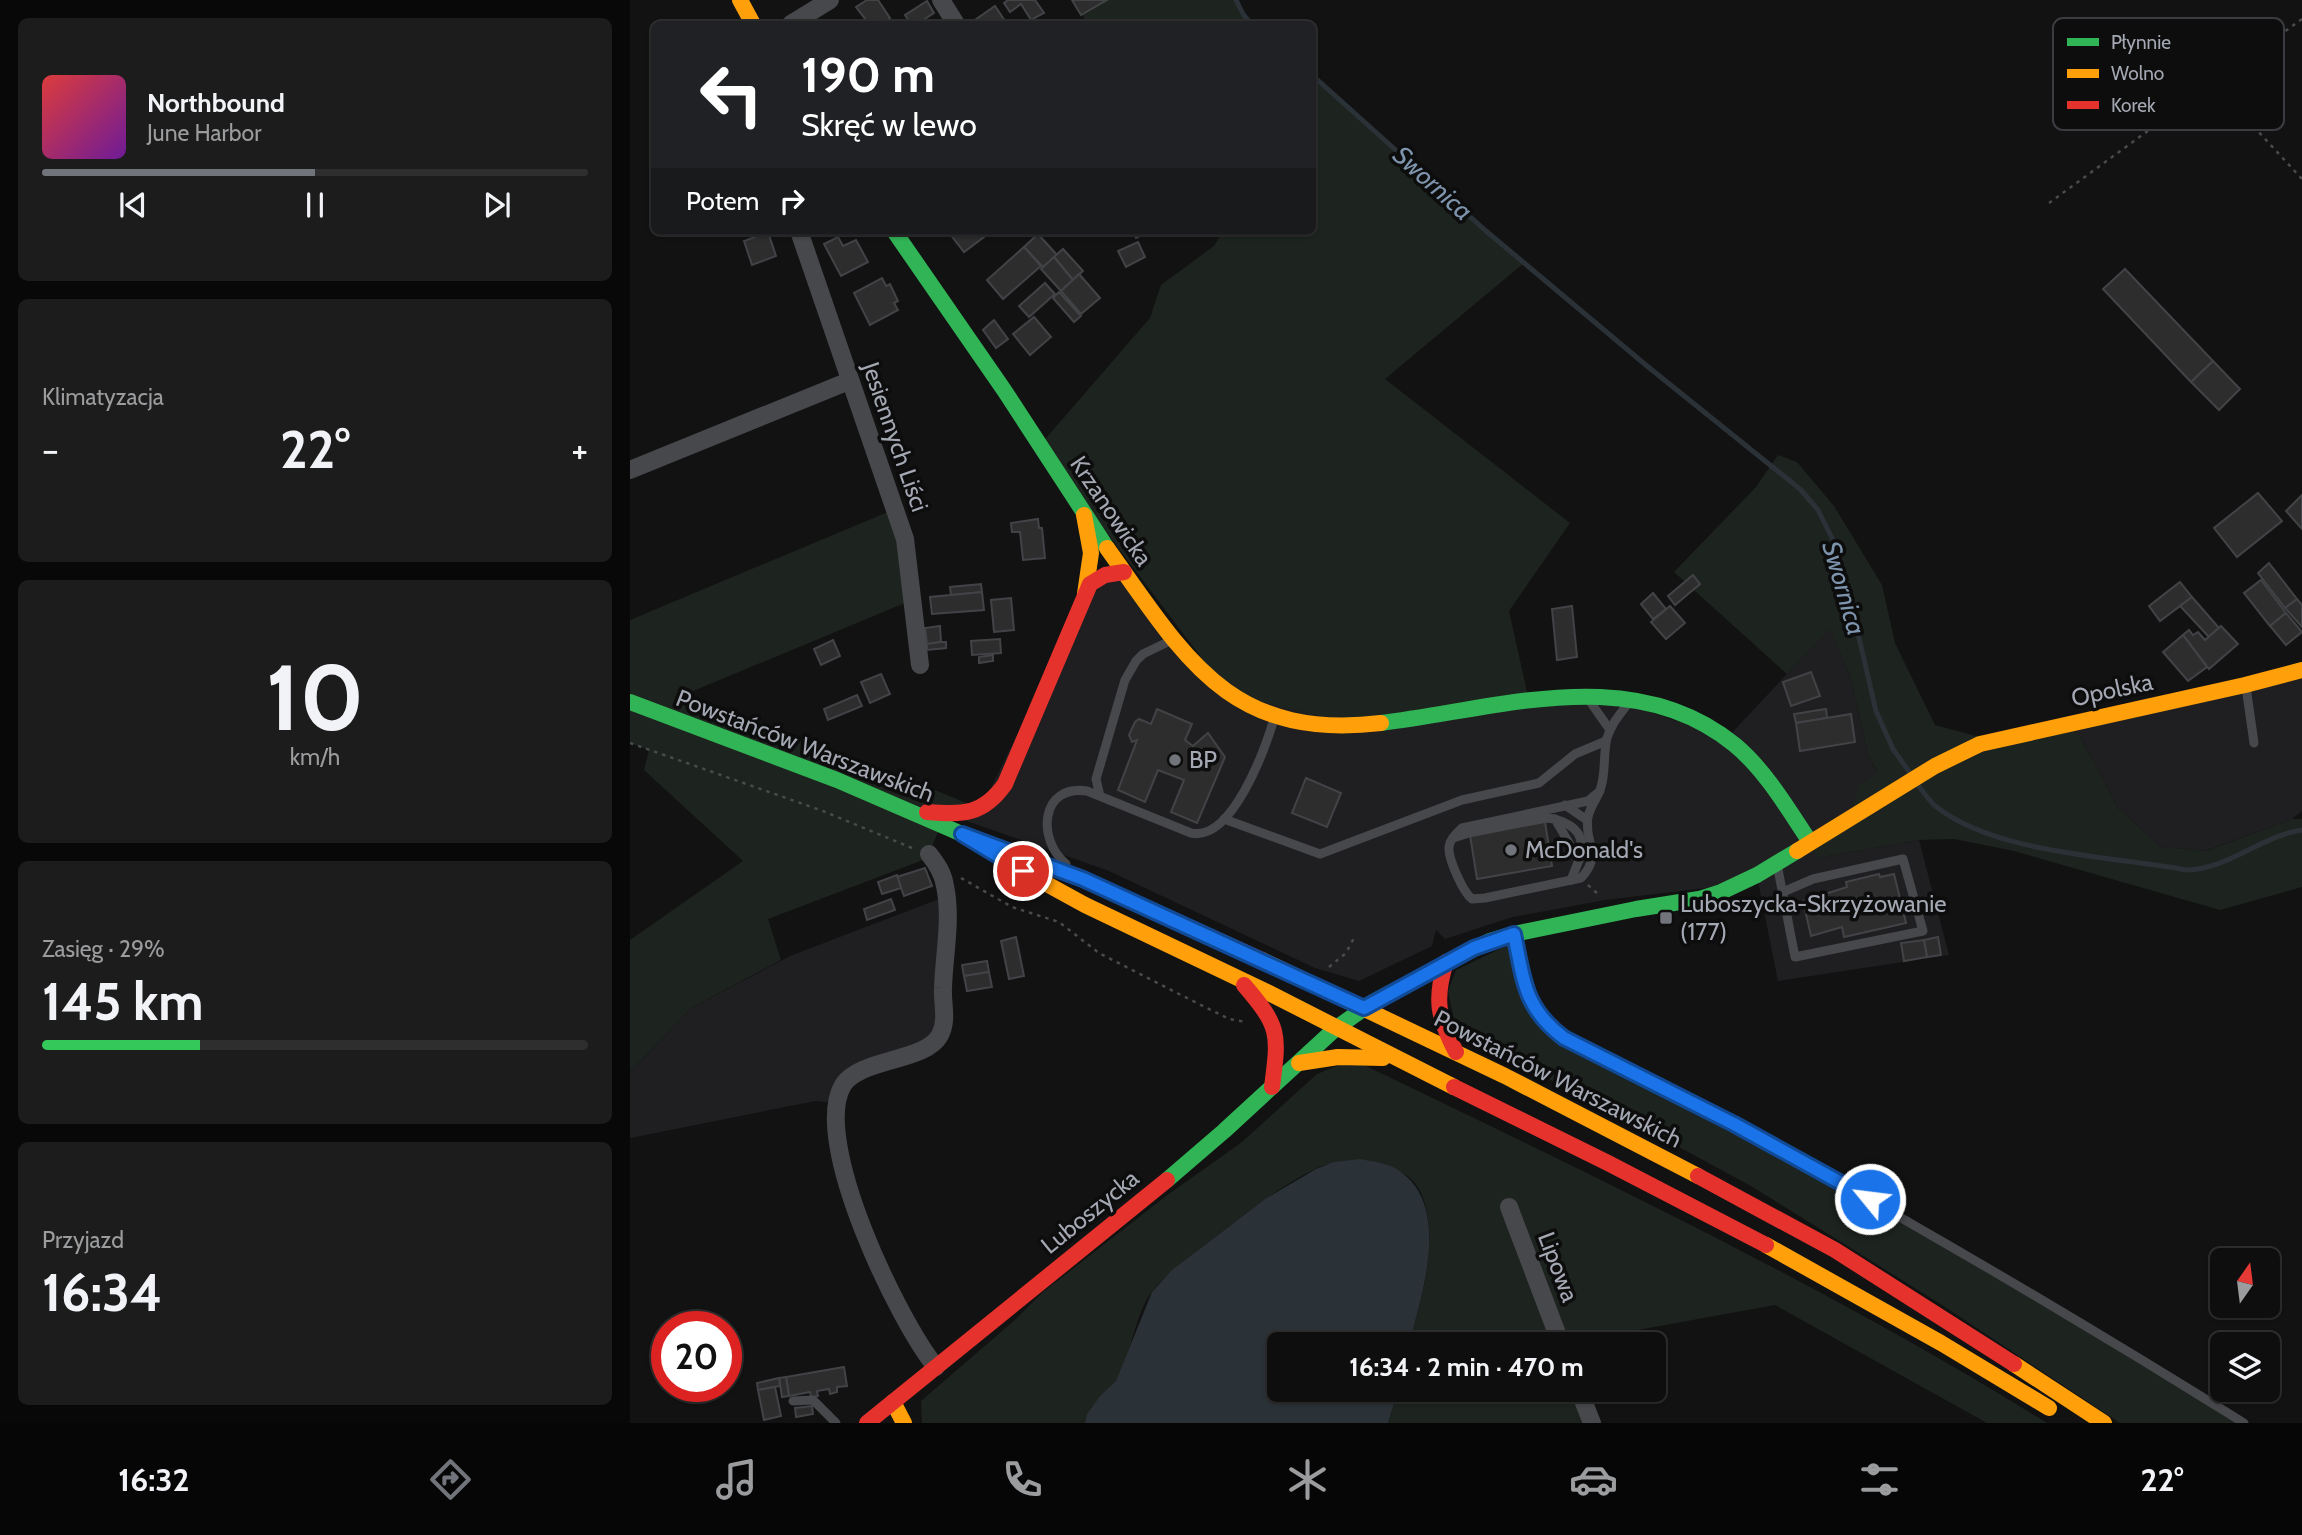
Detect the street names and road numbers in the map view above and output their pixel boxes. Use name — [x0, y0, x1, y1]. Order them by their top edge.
street label: Jesiennych Liści — [856, 357, 935, 515]
street label: Krzanowicka — [1064, 450, 1159, 571]
street label: Opolska — [2068, 667, 2156, 712]
street label: Powstańców Warszawskich — [672, 683, 938, 808]
street label: Powstańców Warszawskich — [1430, 1003, 1687, 1154]
street label: Luboszycka — [1035, 1163, 1145, 1260]
street label: Lipowa — [1532, 1228, 1585, 1306]

